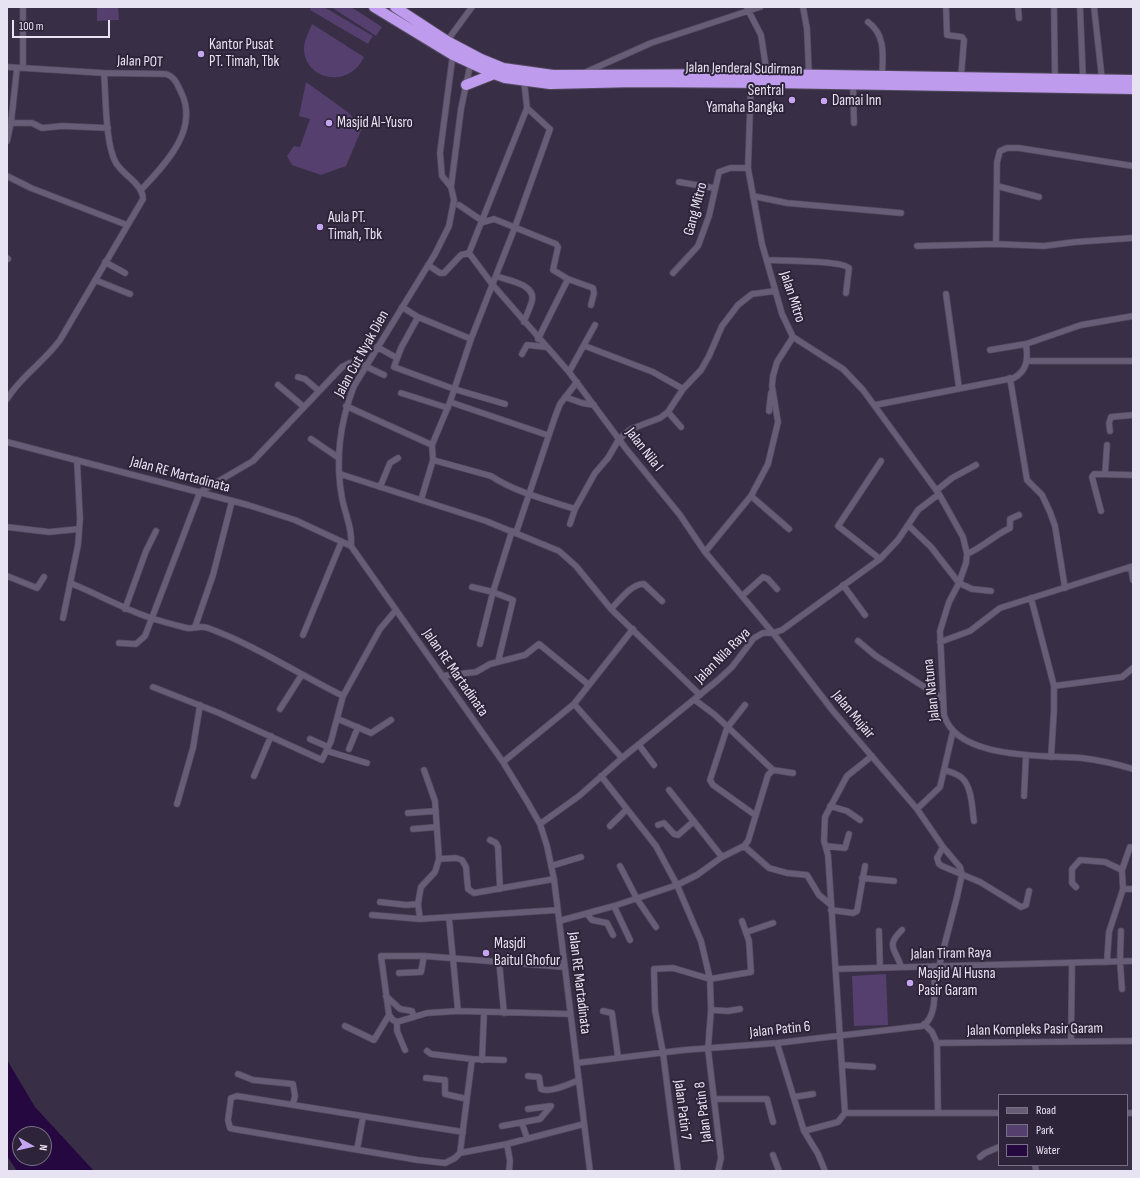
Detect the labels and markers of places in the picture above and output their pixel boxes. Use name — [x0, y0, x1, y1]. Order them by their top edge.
place label: Kantor Pusat PT. Timah, Tbk — [209, 36, 279, 71]
marker: Kantor Pusat PT. Timah, Tbk — [196, 49, 206, 59]
place label: Sentral Yamaha Bangka — [706, 82, 784, 117]
place label: Damai Inn — [832, 92, 881, 110]
marker: Sentral Yamaha Bangka — [787, 95, 797, 105]
marker: Damai Inn — [819, 96, 829, 106]
place label: Masjid Al-Yusro — [337, 114, 413, 132]
marker: Masjid Al-Yusro — [324, 118, 334, 128]
place label: Aula PT. Timah, Tbk — [328, 209, 382, 244]
marker: Aula PT. Timah, Tbk — [315, 222, 325, 232]
place label: Masjdi Baitul Ghofur — [494, 935, 560, 970]
marker: Masjdi Baitul Ghofur — [481, 948, 491, 958]
place label: Masjid Al Husna Pasir Garam — [918, 965, 995, 1000]
marker: Masjid Al Husna Pasir Garam — [905, 978, 915, 988]

